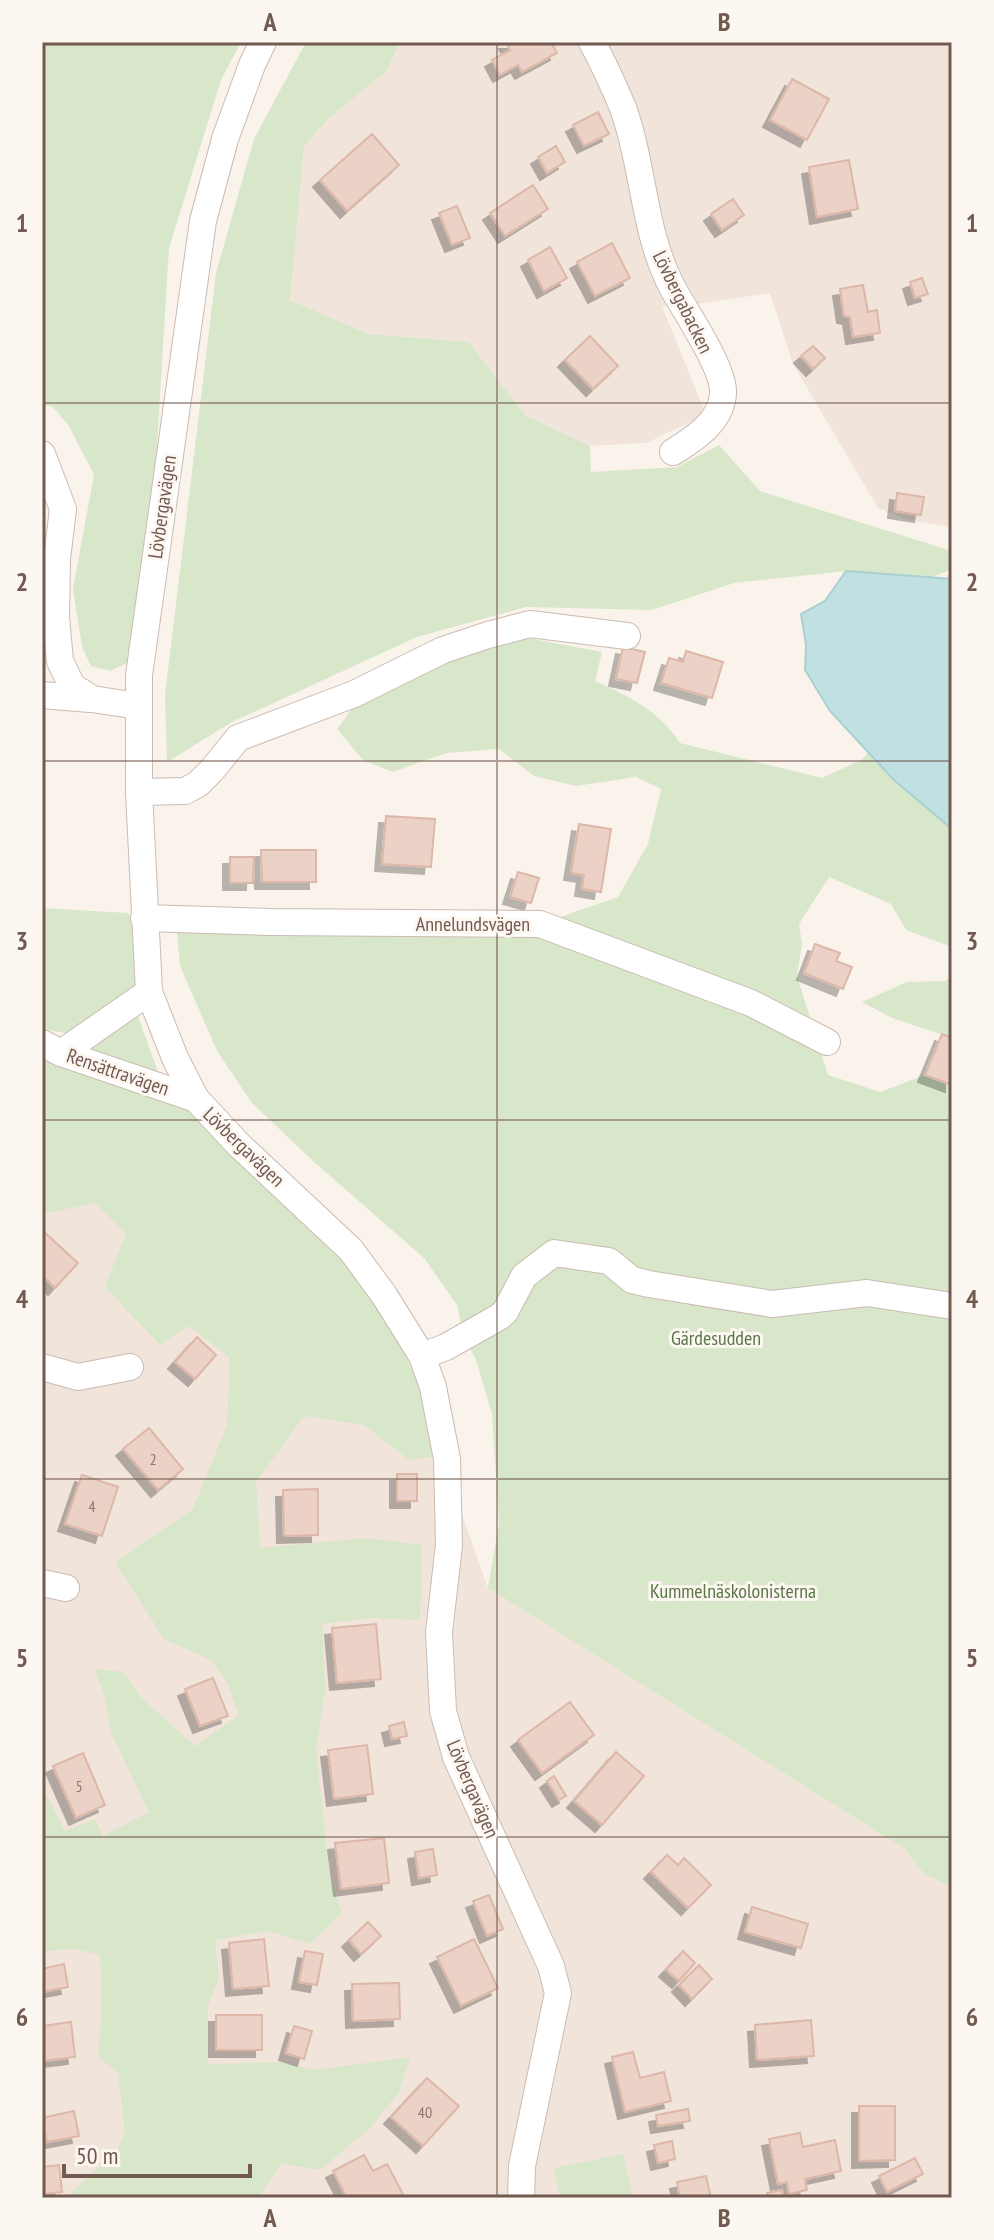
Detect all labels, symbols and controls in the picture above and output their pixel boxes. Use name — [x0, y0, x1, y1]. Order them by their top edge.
text: A — [262, 5, 277, 38]
text: B — [718, 5, 731, 38]
text: 1 — [16, 206, 28, 239]
text: 1 — [966, 206, 978, 239]
street label: Lövbergabacken — [647, 246, 719, 358]
street label: Lövbergavägen — [142, 454, 182, 560]
text: 2 — [16, 565, 28, 598]
text: 2 — [966, 565, 978, 598]
street label: Annelundsvägen — [416, 911, 530, 937]
text: 3 — [16, 924, 28, 957]
text: 3 — [966, 924, 978, 957]
street label: Rensättravägen — [63, 1042, 173, 1102]
street label: Lövbergavägen — [198, 1101, 290, 1193]
text: 4 — [16, 1282, 29, 1315]
text: 4 — [966, 1282, 979, 1315]
park label: Gärdesudden — [671, 1325, 761, 1351]
house number: 2 — [149, 1449, 157, 1469]
house number: 4 — [88, 1496, 96, 1516]
park label: Kummelnäskolonisterna — [650, 1578, 816, 1604]
text: 5 — [16, 1641, 28, 1674]
text: 5 — [966, 1641, 978, 1674]
street label: Lövbergavägen — [441, 1736, 505, 1842]
house number: 5 — [75, 1776, 83, 1796]
text: 6 — [16, 2000, 28, 2033]
text: 6 — [966, 2000, 978, 2033]
house number: 40 — [418, 2102, 432, 2122]
scale bar — [64, 2128, 250, 2178]
text: 50 m — [76, 2140, 118, 2171]
text: A — [262, 2201, 277, 2234]
text: B — [718, 2201, 731, 2234]

